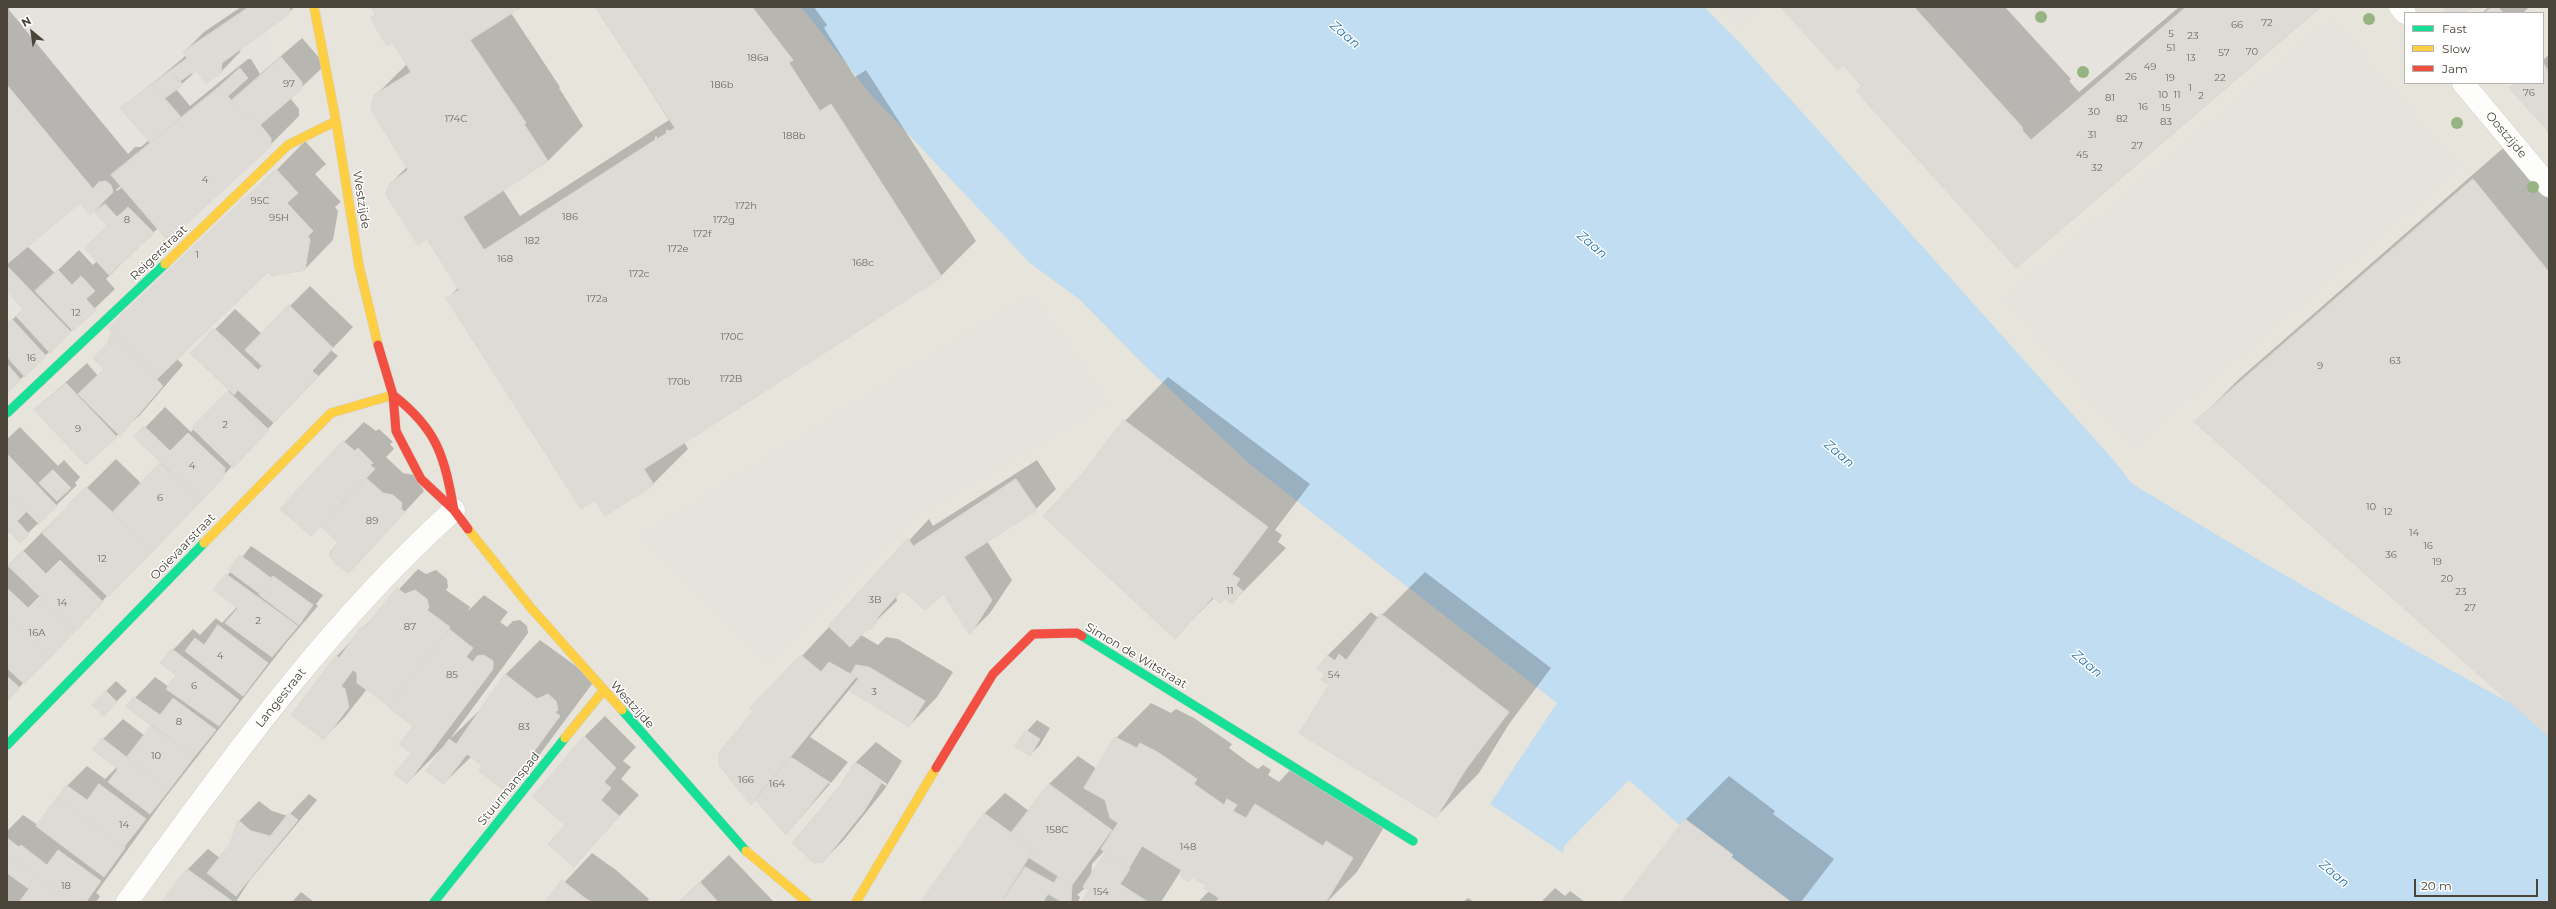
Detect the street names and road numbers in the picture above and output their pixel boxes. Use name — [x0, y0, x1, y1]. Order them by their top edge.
street label: Oostzijde — [2482, 109, 2530, 161]
street label: Westzijde — [349, 170, 373, 230]
street label: Reigerstraat — [128, 222, 190, 284]
street label: Ooievaarstraat — [148, 511, 218, 583]
street label: Simon de Witstraat — [1083, 620, 1189, 692]
street label: Langestraat — [253, 666, 309, 730]
street label: Westzijde — [607, 678, 657, 732]
street label: Stuurmanspad — [475, 749, 543, 829]

